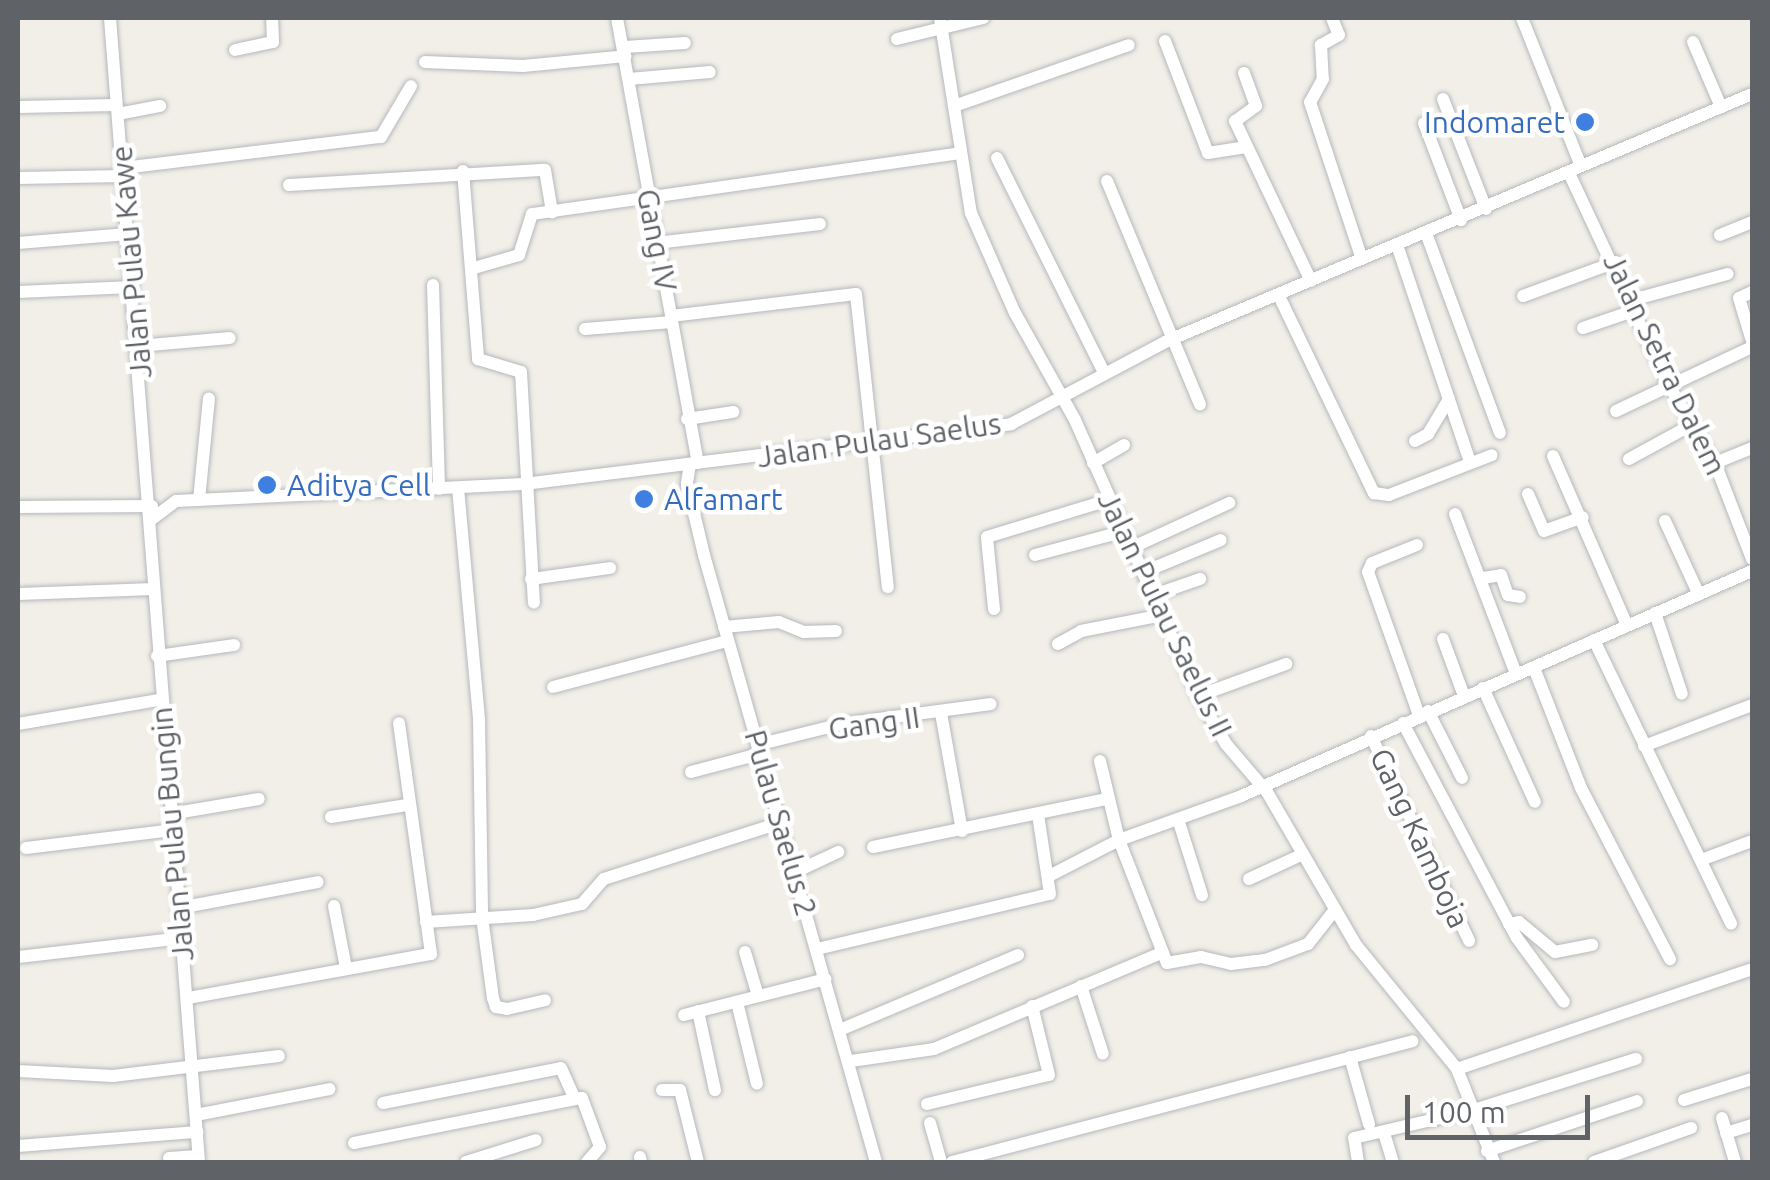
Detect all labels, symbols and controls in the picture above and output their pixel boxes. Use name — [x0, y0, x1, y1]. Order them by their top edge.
place label: Indomaret — [1424, 104, 1565, 140]
marker: Indomaret — [1574, 111, 1596, 133]
street label: Jalan Pulau Kawe — [103, 144, 159, 380]
street label: Gang IV — [629, 186, 685, 294]
street label: Jalan Setra Dalem — [1596, 247, 1734, 481]
street label: Jalan Pulau Saelus — [755, 405, 1003, 475]
place label: Aditya Cell — [287, 467, 430, 503]
marker: Aditya Cell — [256, 474, 278, 496]
place label: Alfamart — [664, 481, 783, 517]
street label: Jalan Pulau Saelus II — [1090, 486, 1240, 742]
marker: Alfamart — [633, 488, 655, 510]
street label: Gang II — [826, 699, 922, 747]
street label: Jalan Pulau Bungin — [143, 705, 201, 963]
street label: Pulau Saelus 2 — [737, 726, 825, 920]
street label: Gang Kamboja — [1363, 743, 1477, 933]
scale bar — [1410, 1075, 1595, 1137]
text: 100 m — [1422, 1095, 1506, 1129]

